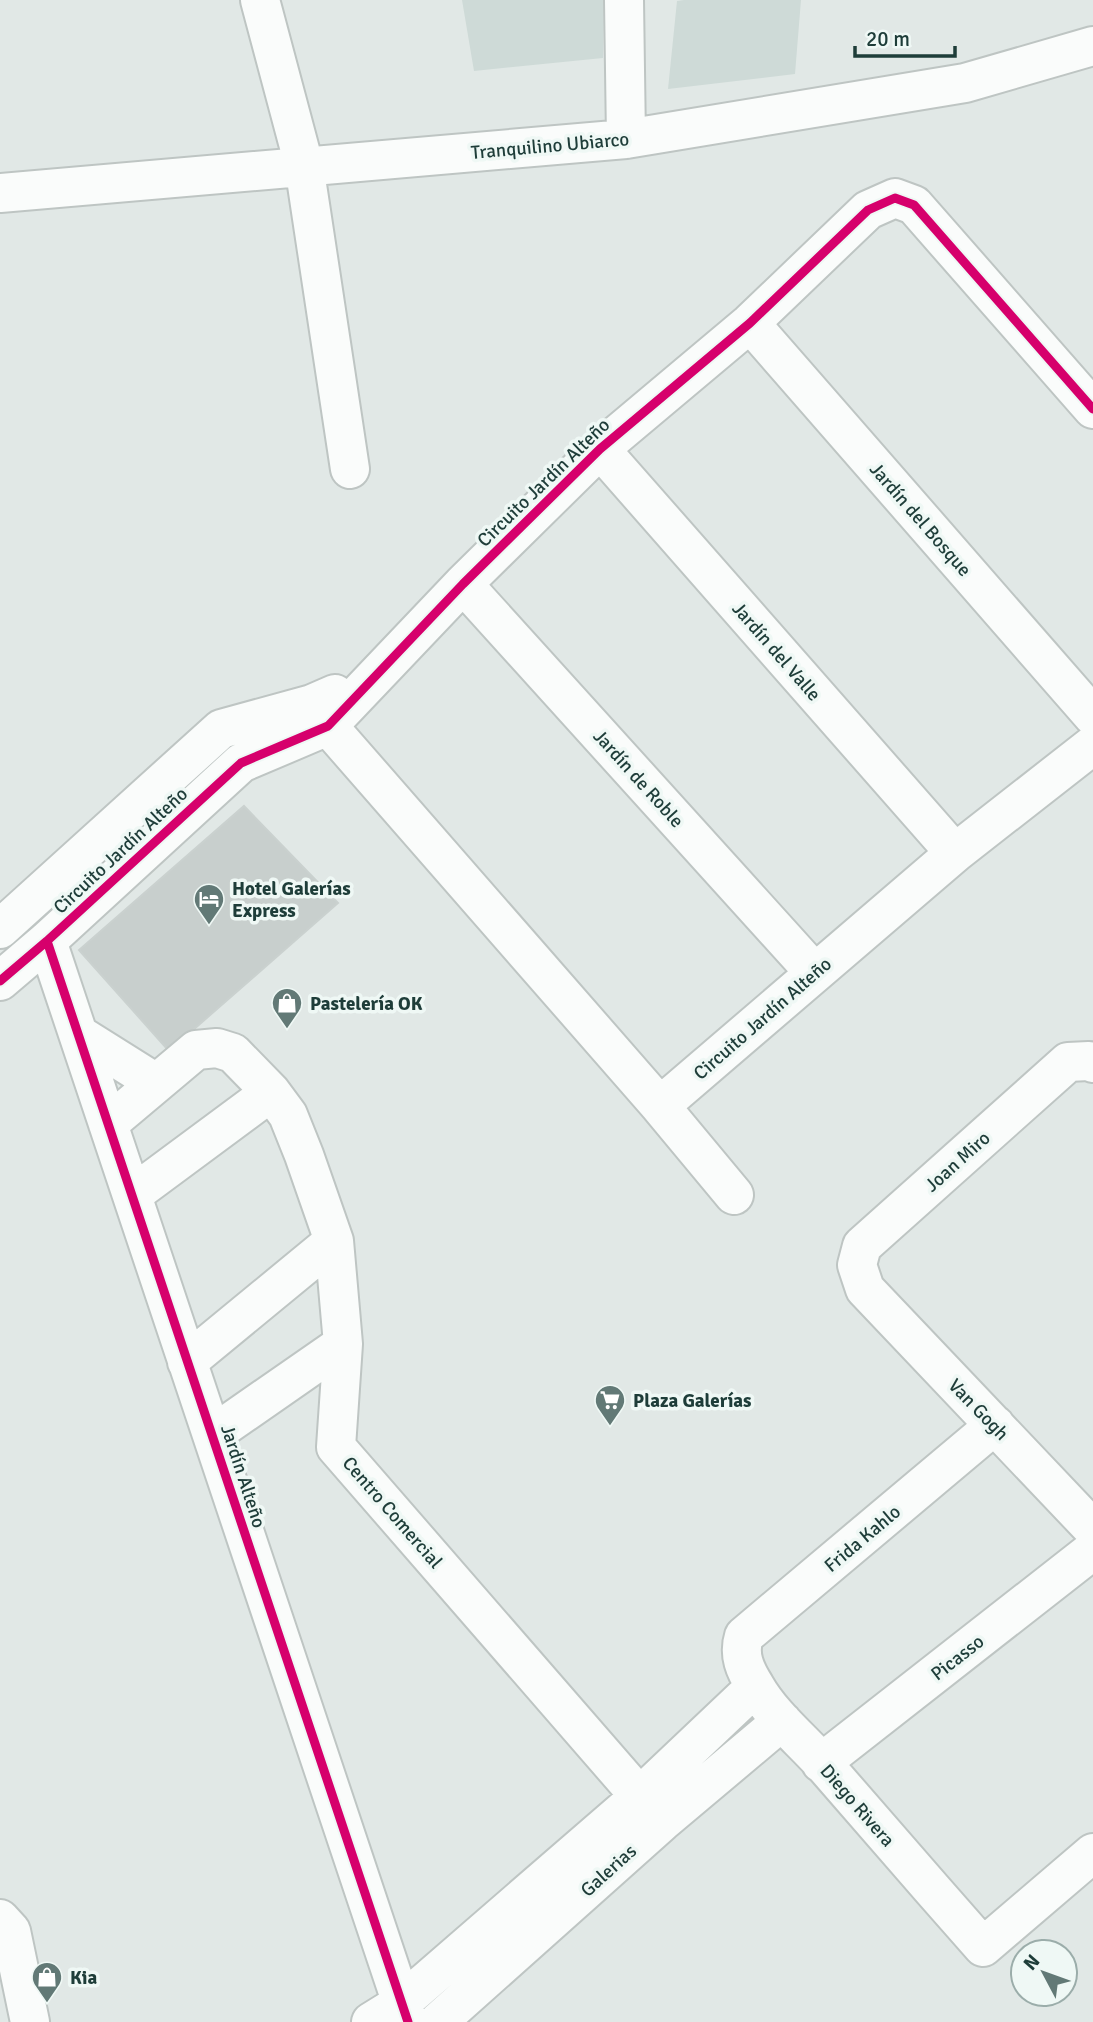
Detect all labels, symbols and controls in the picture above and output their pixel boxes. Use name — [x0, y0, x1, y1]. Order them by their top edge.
scale bar — [855, 14, 955, 58]
text: 20 m — [866, 26, 910, 52]
street label: Tranquilino Ubiarco — [470, 127, 630, 165]
street label: Circuito Jardín Alteño — [472, 413, 615, 552]
street label: Jardín del Bosque — [864, 458, 976, 582]
street label: Jardín del Valle — [727, 597, 826, 706]
street label: Jardín de Roble — [588, 725, 689, 833]
street label: Circuito Jardín Alteño — [48, 782, 193, 919]
place label: Hotel Galerías Express — [232, 877, 351, 923]
hotel icon: Hotel Galerías Express — [192, 882, 226, 926]
street label: Circuito Jardín Alteño — [689, 952, 837, 1085]
shop icon: Pastelería OK — [270, 986, 304, 1030]
place label: Pastelería OK — [310, 992, 423, 1016]
street label: Joan Miro — [920, 1126, 995, 1197]
street label: Van Gogh — [943, 1374, 1014, 1446]
supermarket icon: Plaza Galerías — [593, 1383, 627, 1427]
place label: Plaza Galerías — [633, 1389, 752, 1413]
street label: Jardín Alteño — [215, 1422, 271, 1531]
street label: Centro Comercial — [337, 1452, 447, 1574]
street label: Frida Kahlo — [820, 1500, 906, 1578]
street label: Picasso — [926, 1629, 989, 1686]
street label: Diego Rivera — [815, 1759, 900, 1852]
street label: Galerias — [576, 1839, 642, 1902]
north arrow — [1009, 1938, 1079, 2008]
text: N — [1019, 1950, 1045, 1975]
shop icon: Kia — [30, 1960, 64, 2004]
place label: Kia — [70, 1966, 97, 1990]

